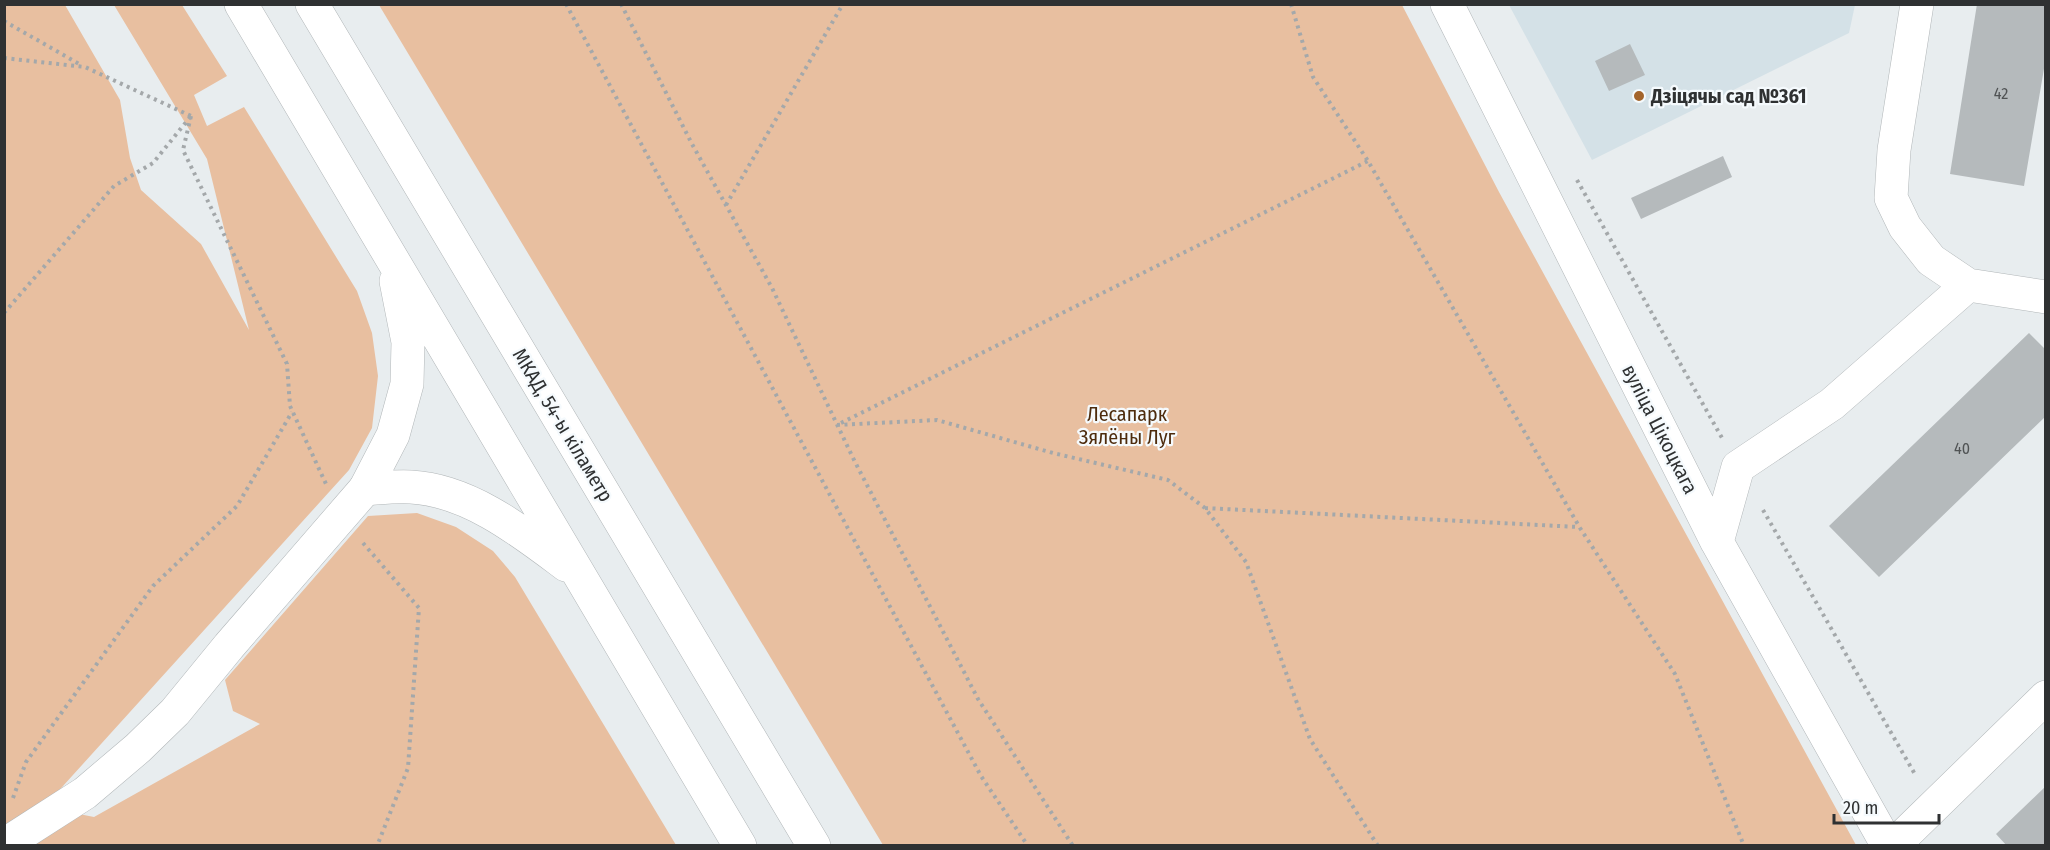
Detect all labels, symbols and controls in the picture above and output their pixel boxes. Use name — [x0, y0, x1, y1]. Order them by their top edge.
place label: Дзіцячы сад №361 — [1650, 84, 1806, 108]
house number: 42 — [1994, 84, 2008, 103]
marker: Дзіцячы сад №361 — [1632, 89, 1646, 103]
street label: МКАД, 54-ы кіламетр — [508, 344, 618, 506]
street label: вуліца Цікоцкага — [1617, 360, 1703, 498]
park label: Лесапарк Зялёны Луг — [1079, 402, 1176, 449]
house number: 40 — [1954, 439, 1970, 458]
scale bar — [1834, 787, 1939, 825]
text: 20 m — [1843, 797, 1878, 819]

